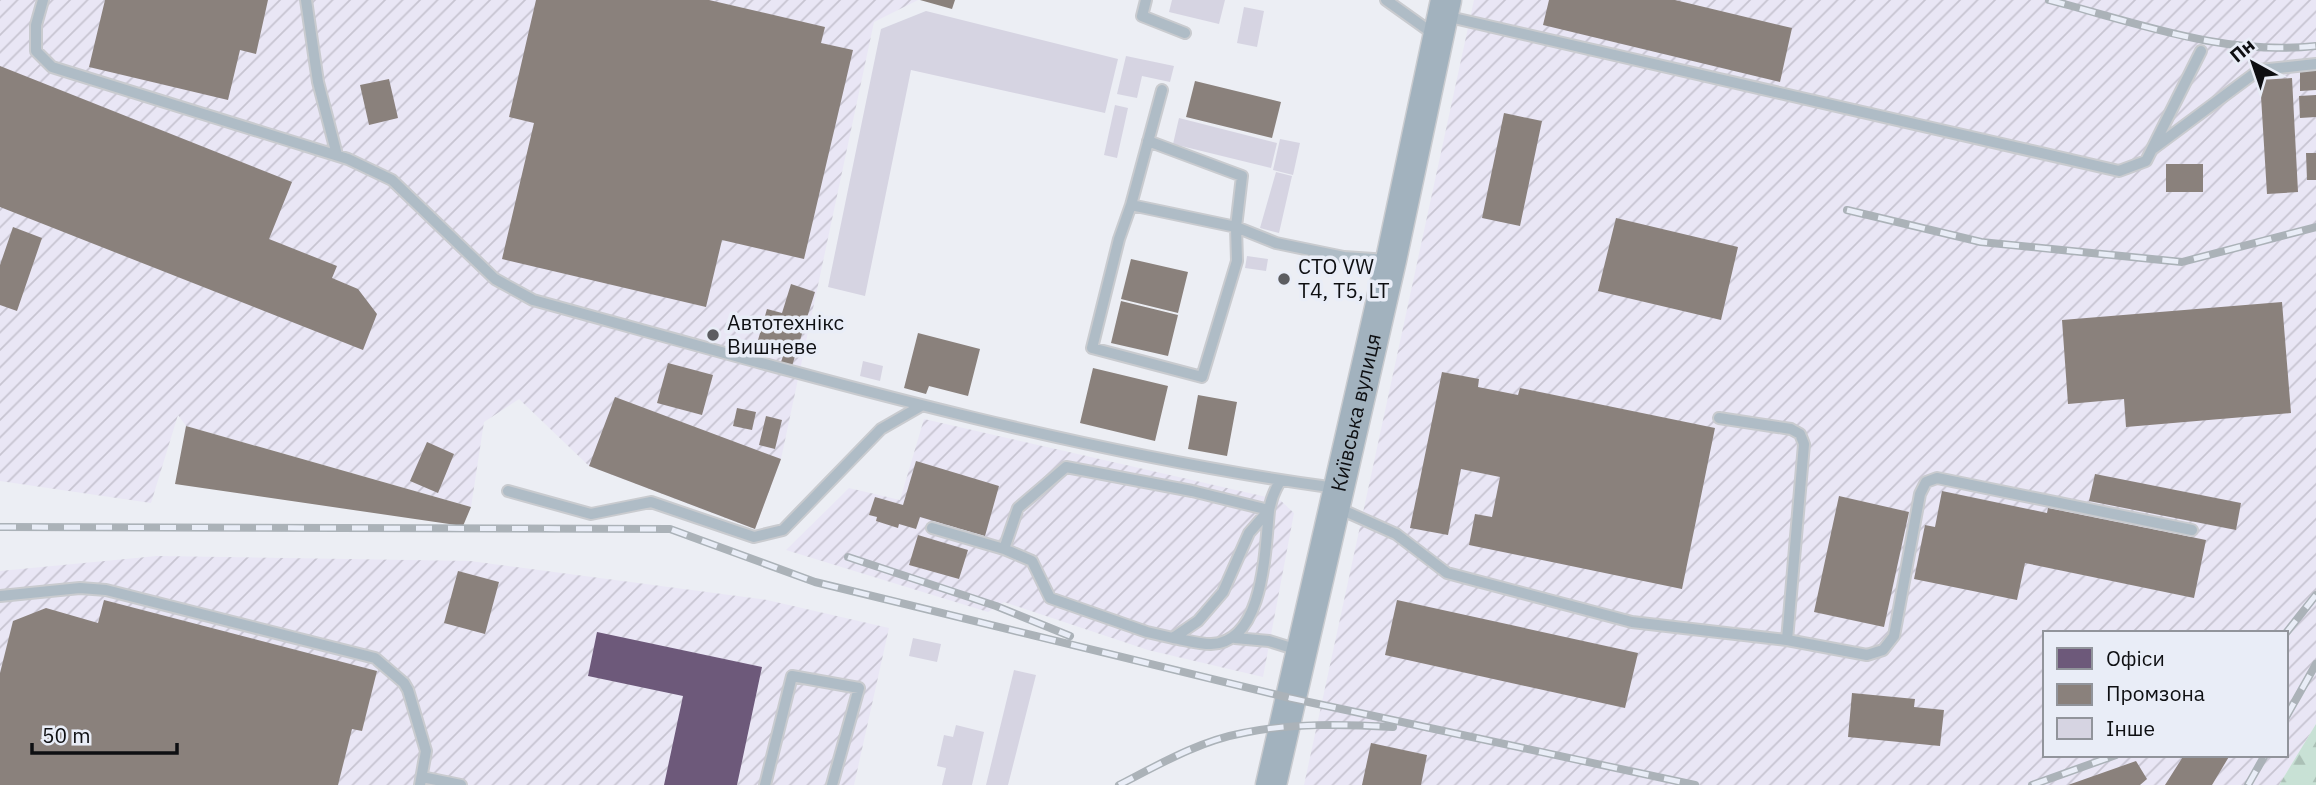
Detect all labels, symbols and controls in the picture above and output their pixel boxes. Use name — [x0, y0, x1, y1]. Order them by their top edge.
north arrow — [2218, 28, 2288, 98]
text: Пн — [2225, 33, 2259, 67]
place label: СТО VW T4, T5, LT — [1298, 252, 1390, 304]
marker: СТО VW T4, T5, LT — [1276, 271, 1292, 287]
place label: Автотехнікс Вишневе — [727, 308, 844, 360]
marker: Автотехнікс Вишневе — [705, 327, 721, 343]
street label: Київська вулиця — [1323, 330, 1387, 494]
legend — [2043, 631, 2288, 757]
text: Офіси — [2106, 644, 2165, 672]
text: Промзона — [2106, 679, 2205, 707]
scale bar — [32, 712, 177, 756]
text: Інше — [2106, 714, 2155, 742]
text: 50 m — [42, 721, 91, 749]

